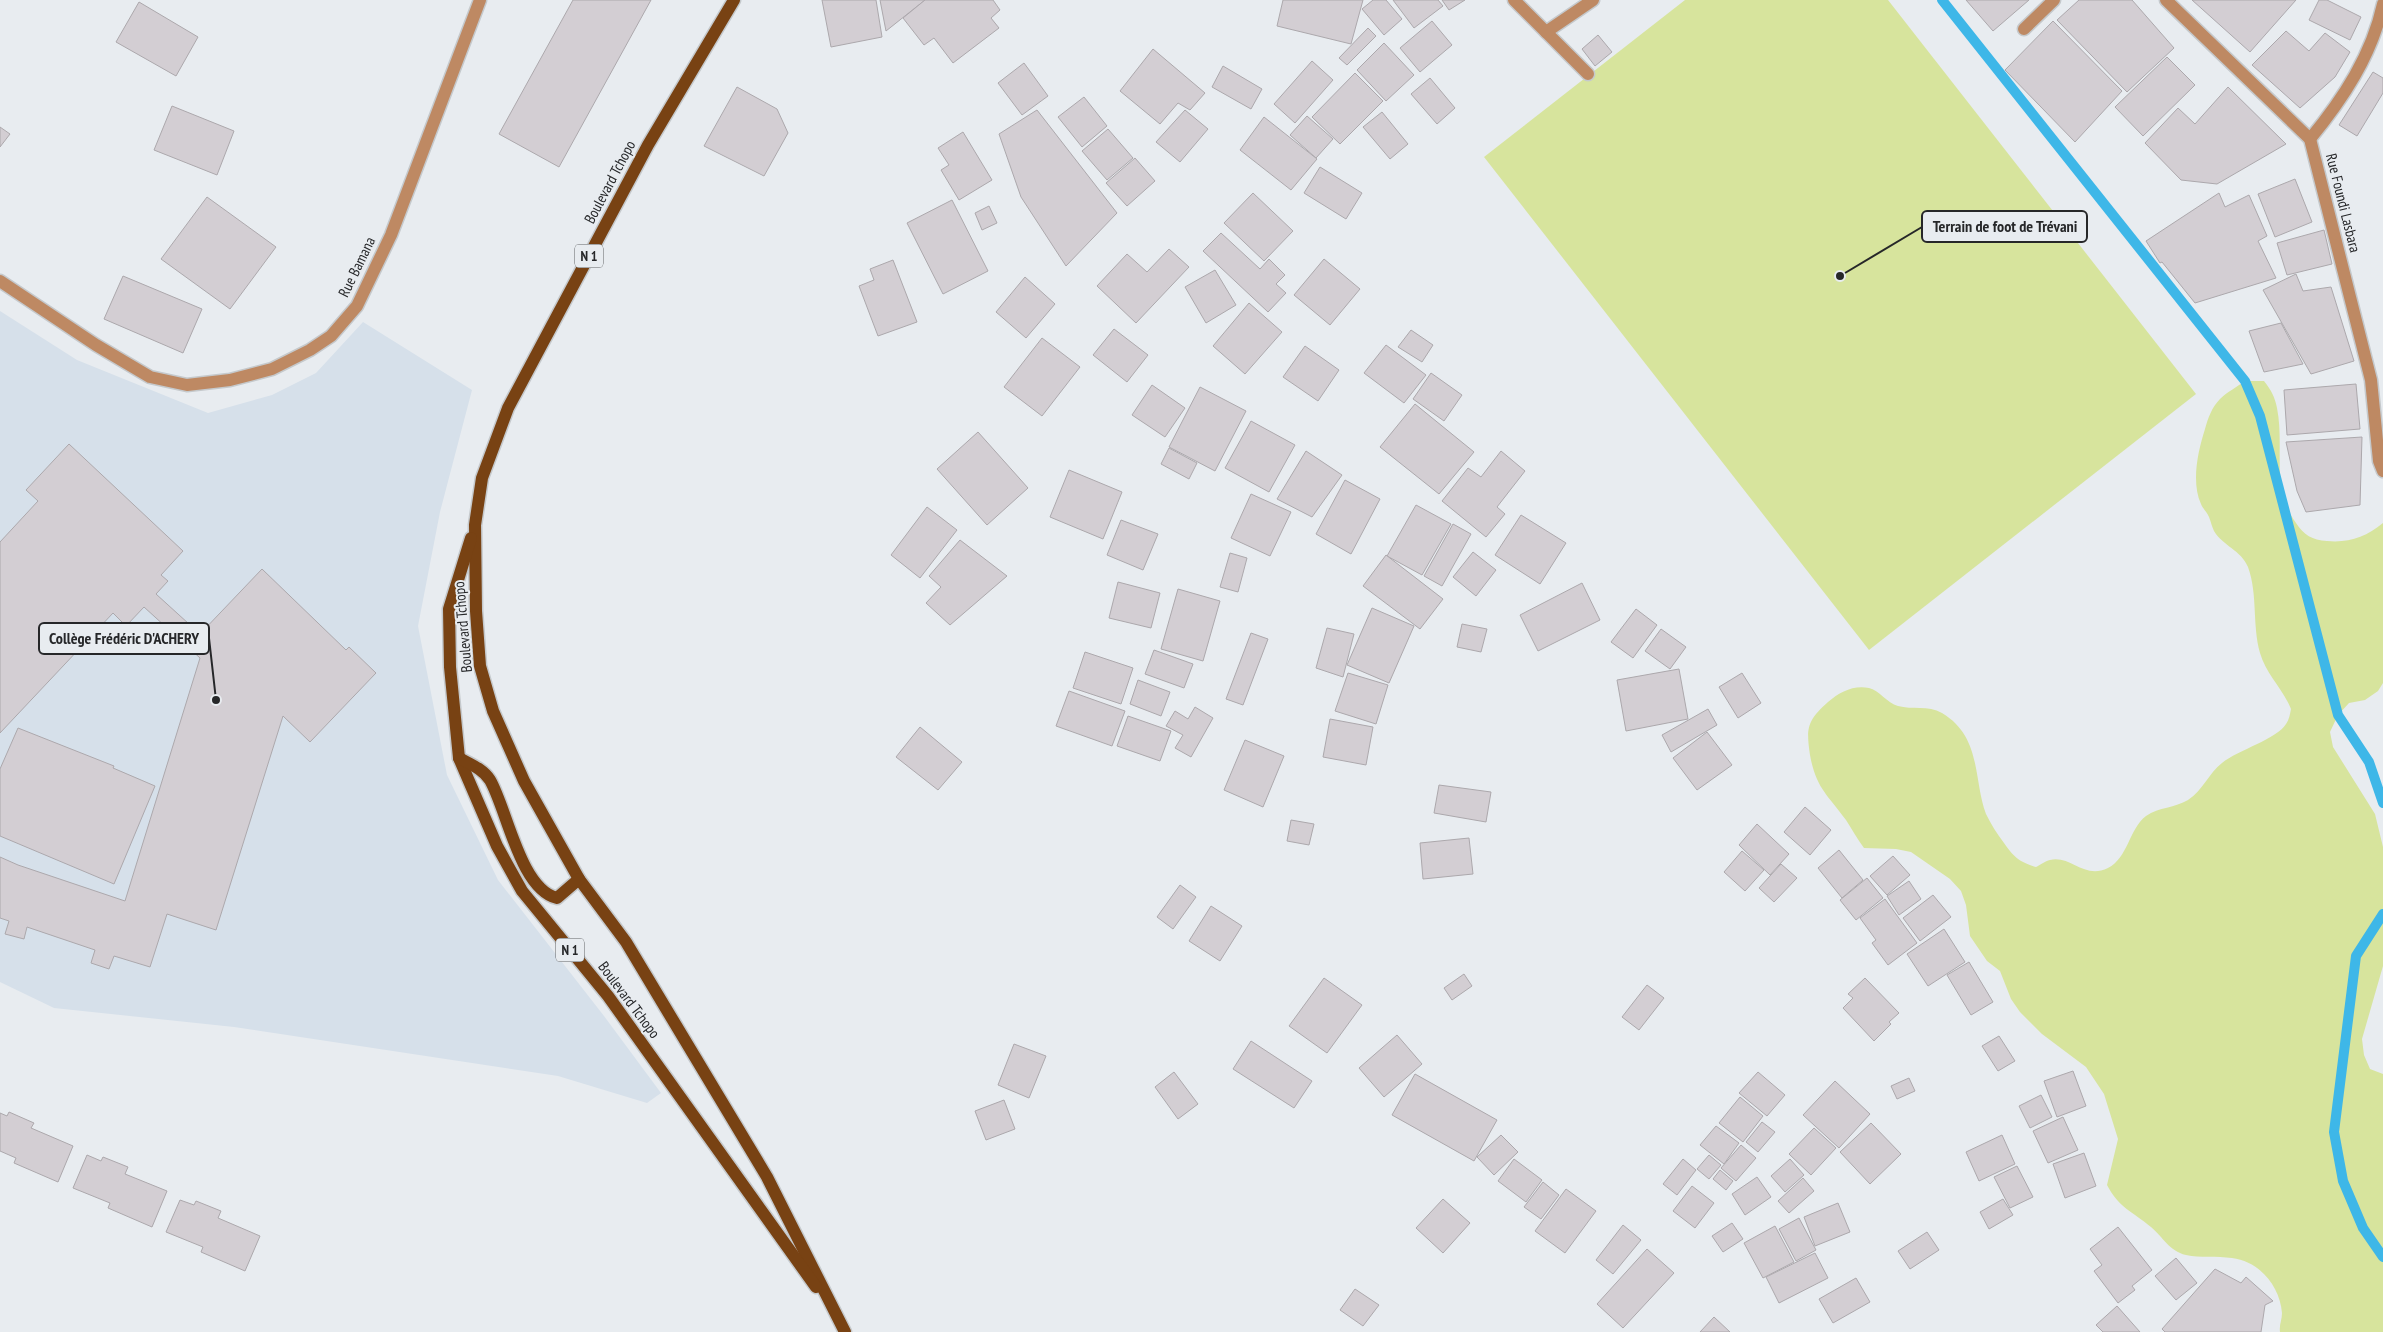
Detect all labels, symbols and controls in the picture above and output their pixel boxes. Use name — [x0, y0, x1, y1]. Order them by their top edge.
street label: Boulevard Tchopo — [580, 137, 639, 227]
street label: Rue Foundi Lasbara — [2322, 151, 2365, 254]
callout: Terrain de foot de Trévani — [1922, 211, 2087, 242]
text: Terrain de foot de Trévani — [1933, 216, 2078, 236]
street label: Rue Bamana — [334, 234, 379, 300]
road number: N 1 — [575, 245, 603, 268]
street label: Boulevard Tchopo — [449, 581, 476, 673]
callout: Collège Frédéric D'ACHERY — [39, 623, 209, 654]
text: Collège Frédéric D'ACHERY — [49, 628, 199, 648]
road number: N 1 — [556, 938, 584, 962]
street label: Boulevard Tchopo — [594, 958, 664, 1042]

